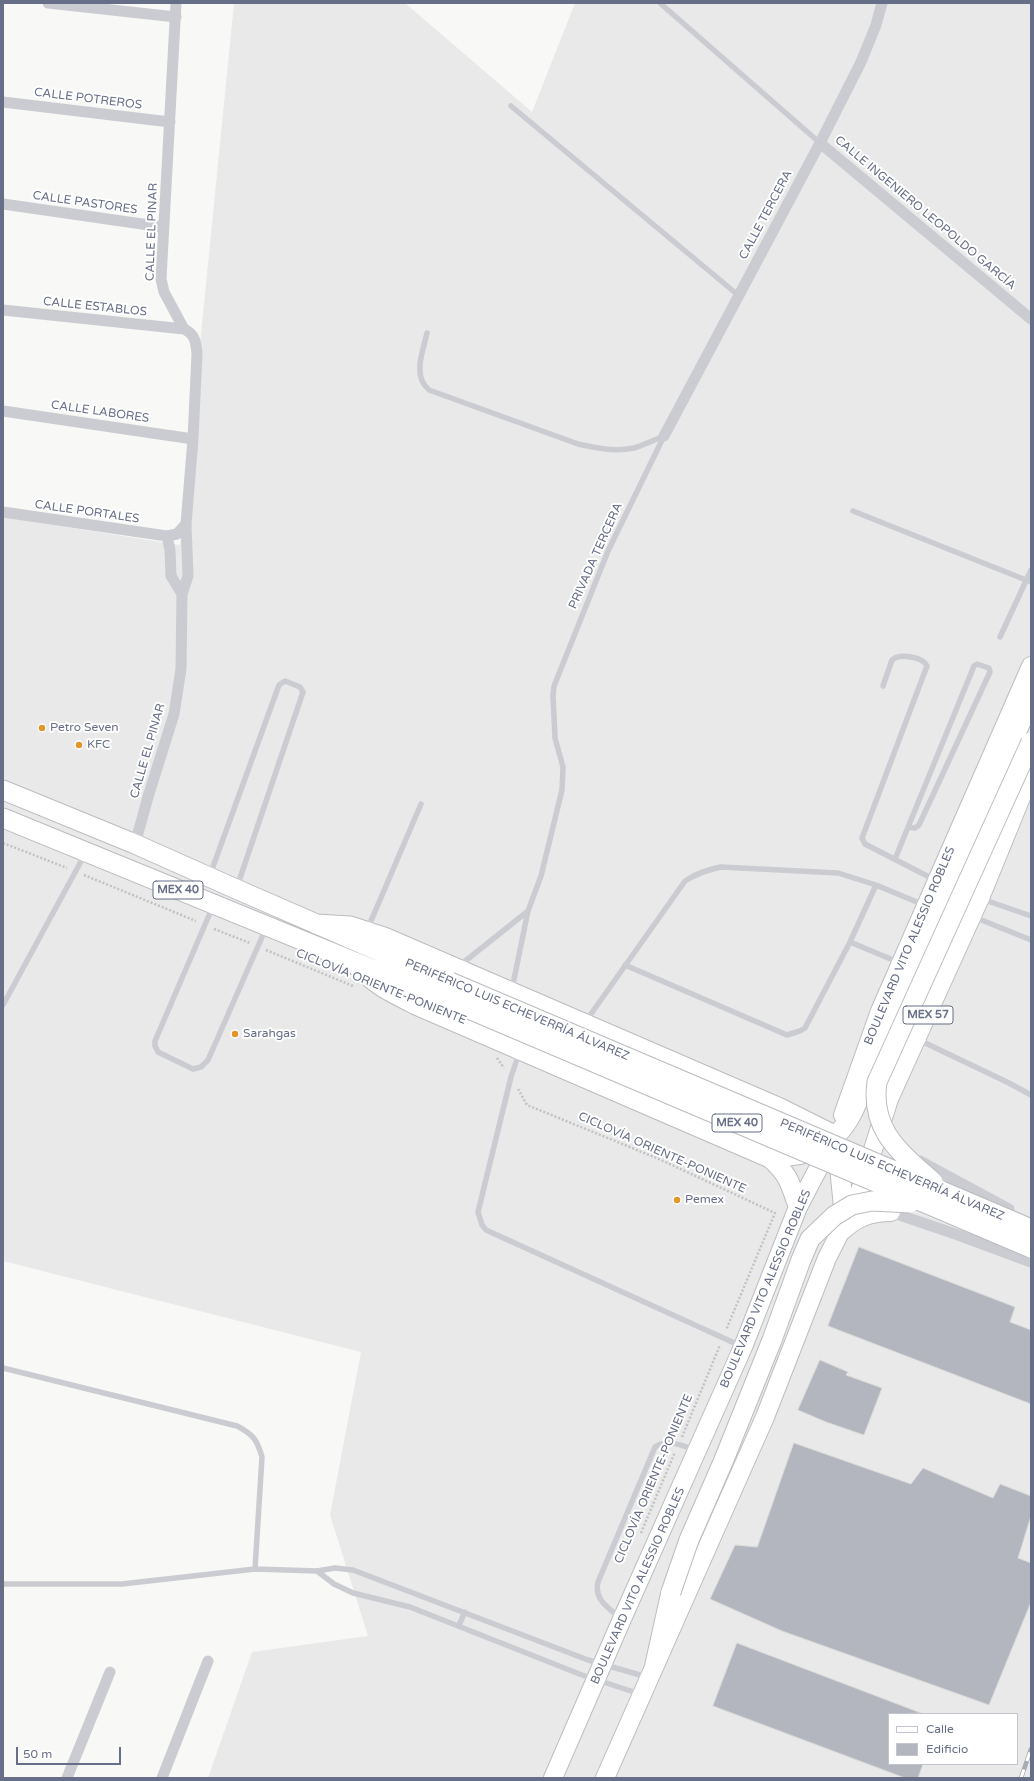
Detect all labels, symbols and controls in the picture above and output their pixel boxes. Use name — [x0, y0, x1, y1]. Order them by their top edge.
street label: CALLE POTREROS — [33, 85, 143, 113]
street label: CALLE INGENIERO LEOPOLDO GARCÍA — [832, 133, 1018, 293]
street label: CALLE TERCERA — [736, 168, 796, 262]
street label: CALLE EL PINAR — [143, 183, 161, 281]
street label: CALLE PASTORES — [32, 189, 138, 217]
street label: CALLE ESTABLOS — [42, 294, 148, 320]
street label: CALLE LABORES — [50, 398, 150, 426]
street label: CALLE PORTALES — [34, 498, 140, 526]
street label: PRIVADA TERCERA — [566, 501, 626, 611]
street label: CALLE EL PINAR — [128, 702, 168, 800]
place label: Petro Seven — [50, 721, 119, 735]
marker: Petro Seven — [37, 723, 47, 733]
place label: KFC — [87, 738, 110, 752]
marker: KFC — [74, 740, 84, 750]
street label: BOULEVARD VITO ALESSIO ROBLES — [862, 845, 958, 1047]
road number: MEX 40 — [153, 881, 203, 899]
street label: CICLOVÍA ORIENTE-PONIENTE — [294, 946, 468, 1028]
street label: PERIFÉRICO LUIS ECHEVERRÍA ÁLVAREZ — [403, 956, 631, 1064]
road number: MEX 57 — [903, 1006, 953, 1024]
place label: Sarahgas — [243, 1027, 296, 1041]
marker: Sarahgas — [230, 1029, 240, 1039]
street label: CICLOVÍA ORIENTE-PONIENTE — [576, 1109, 748, 1197]
road number: MEX 40 — [712, 1114, 762, 1132]
street label: PERIFÉRICO LUIS ECHEVERRÍA ÁLVAREZ — [778, 1116, 1006, 1224]
street label: BOULEVARD VITO ALESSIO ROBLES — [718, 1188, 814, 1390]
place label: Pemex — [685, 1193, 724, 1207]
marker: Pemex — [672, 1195, 682, 1205]
street label: CICLOVÍA ORIENTE-PONIENTE — [612, 1392, 696, 1566]
street label: BOULEVARD VITO ALESSIO ROBLES — [588, 1485, 688, 1687]
legend — [888, 1713, 1018, 1765]
text: Calle — [926, 1722, 954, 1736]
scale bar — [18, 1739, 123, 1765]
text: Edificio — [926, 1742, 968, 1756]
text: 50 m — [23, 1747, 52, 1761]

